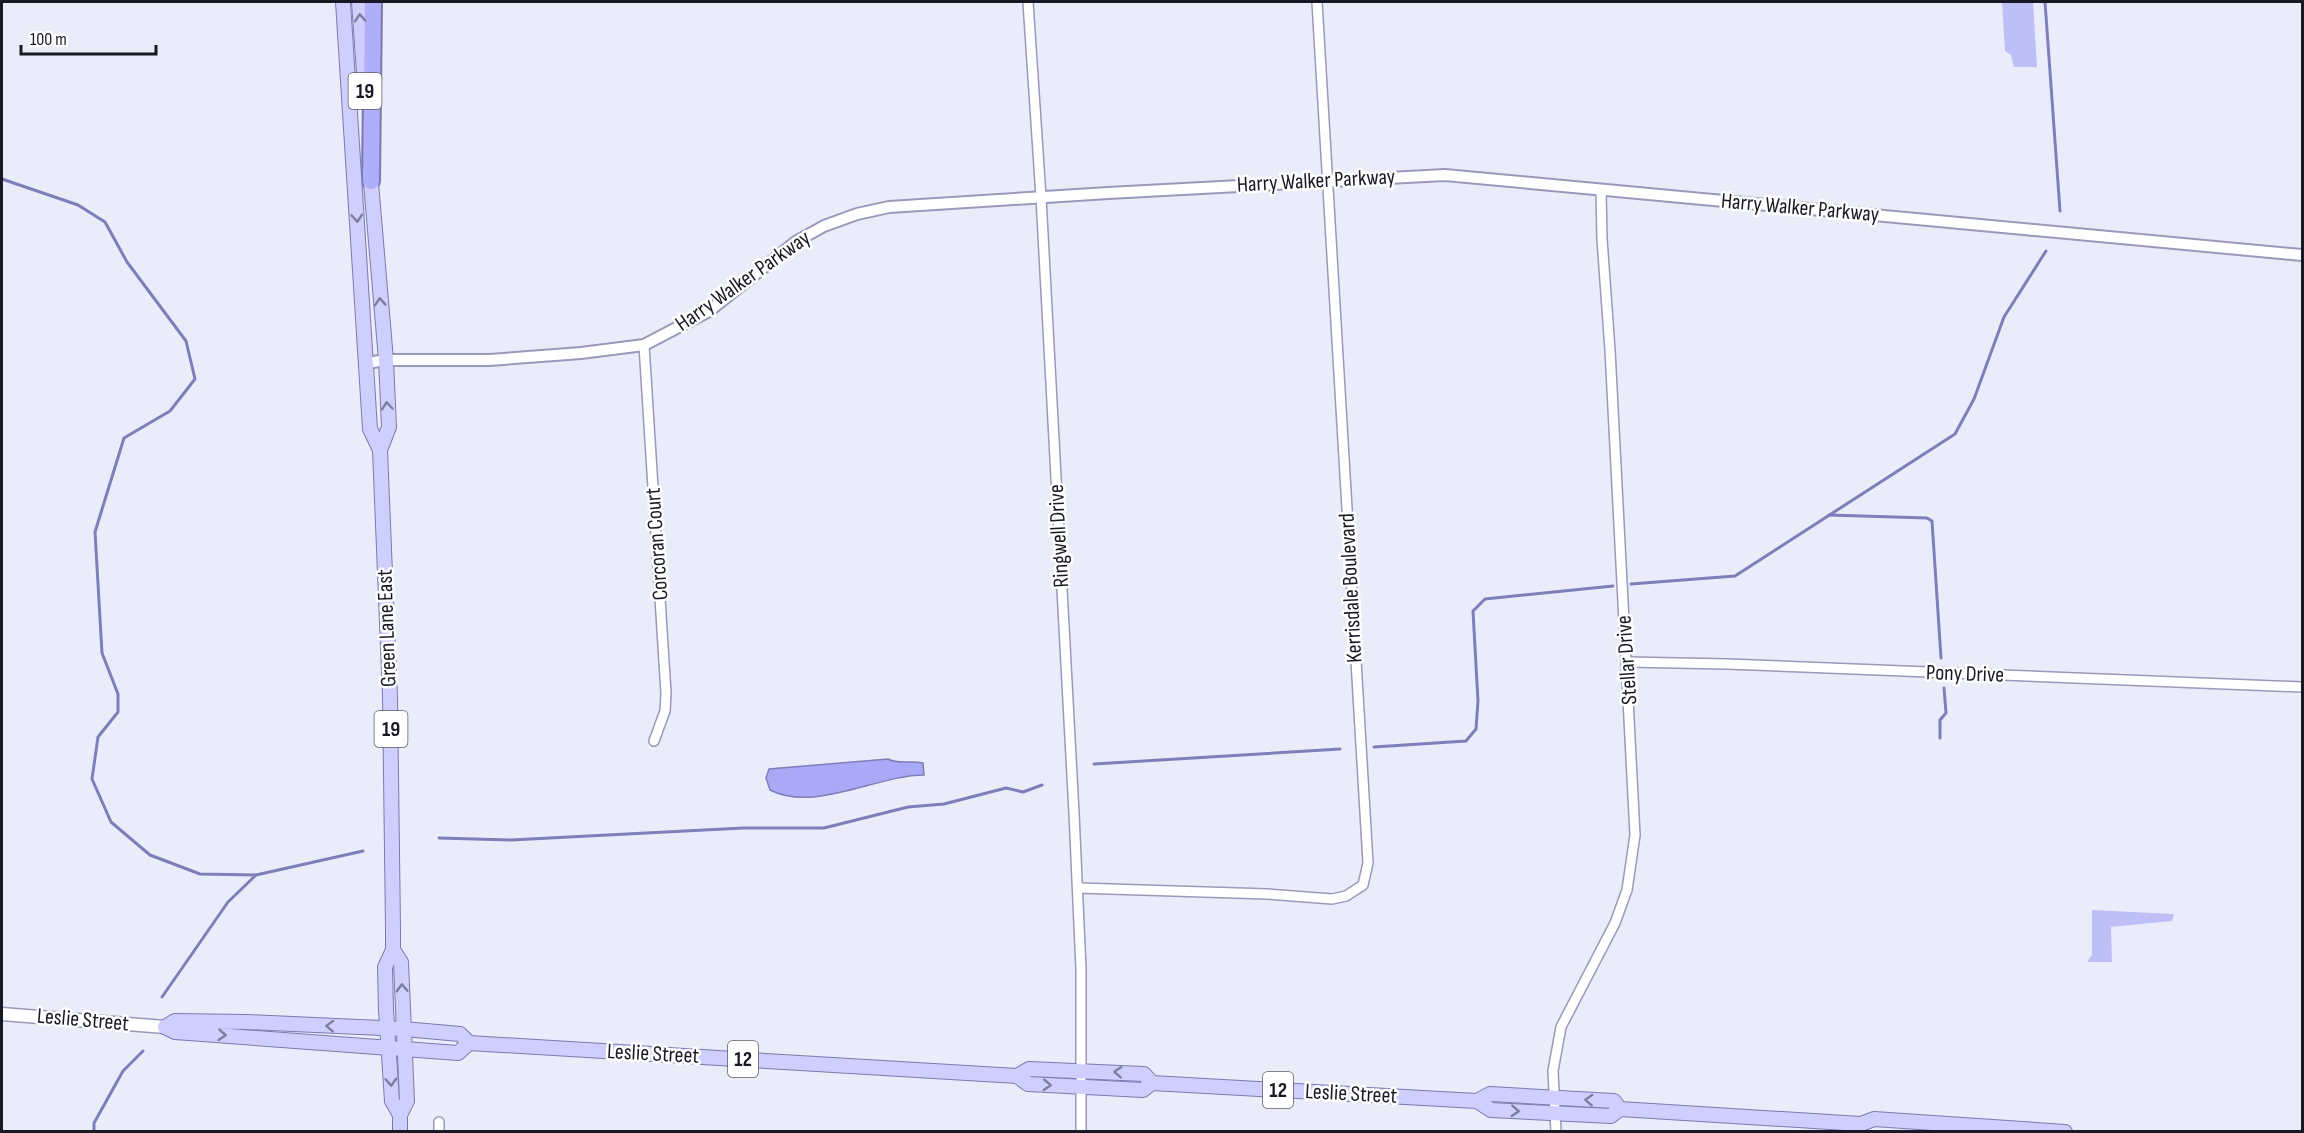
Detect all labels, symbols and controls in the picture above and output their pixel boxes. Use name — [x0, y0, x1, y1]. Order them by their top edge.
one-way arrow — [354, 13, 367, 22]
scale bar — [21, 18, 156, 56]
text: 100 m — [30, 29, 67, 50]
road number: 19 — [348, 73, 382, 109]
street label: Harry Walker Parkway — [1236, 163, 1396, 199]
street label: Harry Walker Parkway — [1720, 188, 1881, 228]
one-way arrow — [350, 213, 363, 222]
street label: Harry Walker Parkway — [670, 224, 816, 338]
one-way arrow — [374, 297, 387, 306]
one-way arrow — [381, 401, 394, 411]
street label: Ringwell Drive — [1043, 484, 1075, 588]
street label: Corcoran Court — [640, 486, 674, 601]
street label: Kerrisdale Boulevard — [1334, 512, 1368, 664]
street label: Green Lane East — [371, 568, 403, 687]
street label: Stellar Drive — [1610, 614, 1644, 706]
street label: Pony Drive — [1925, 659, 2005, 689]
road number: 19 — [374, 711, 408, 747]
one-way arrow — [396, 984, 409, 993]
street label: Leslie Street — [36, 1003, 130, 1037]
one-way arrow — [326, 1019, 335, 1032]
one-way arrow — [218, 1029, 227, 1042]
street label: Leslie Street — [606, 1038, 700, 1070]
road number: 12 — [728, 1041, 758, 1077]
one-way arrow — [1114, 1066, 1123, 1079]
road number: 12 — [1263, 1072, 1293, 1108]
one-way arrow — [384, 1078, 397, 1087]
street label: Leslie Street — [1304, 1078, 1398, 1110]
one-way arrow — [1043, 1079, 1052, 1092]
one-way arrow — [1585, 1093, 1594, 1106]
one-way arrow — [1511, 1105, 1520, 1118]

